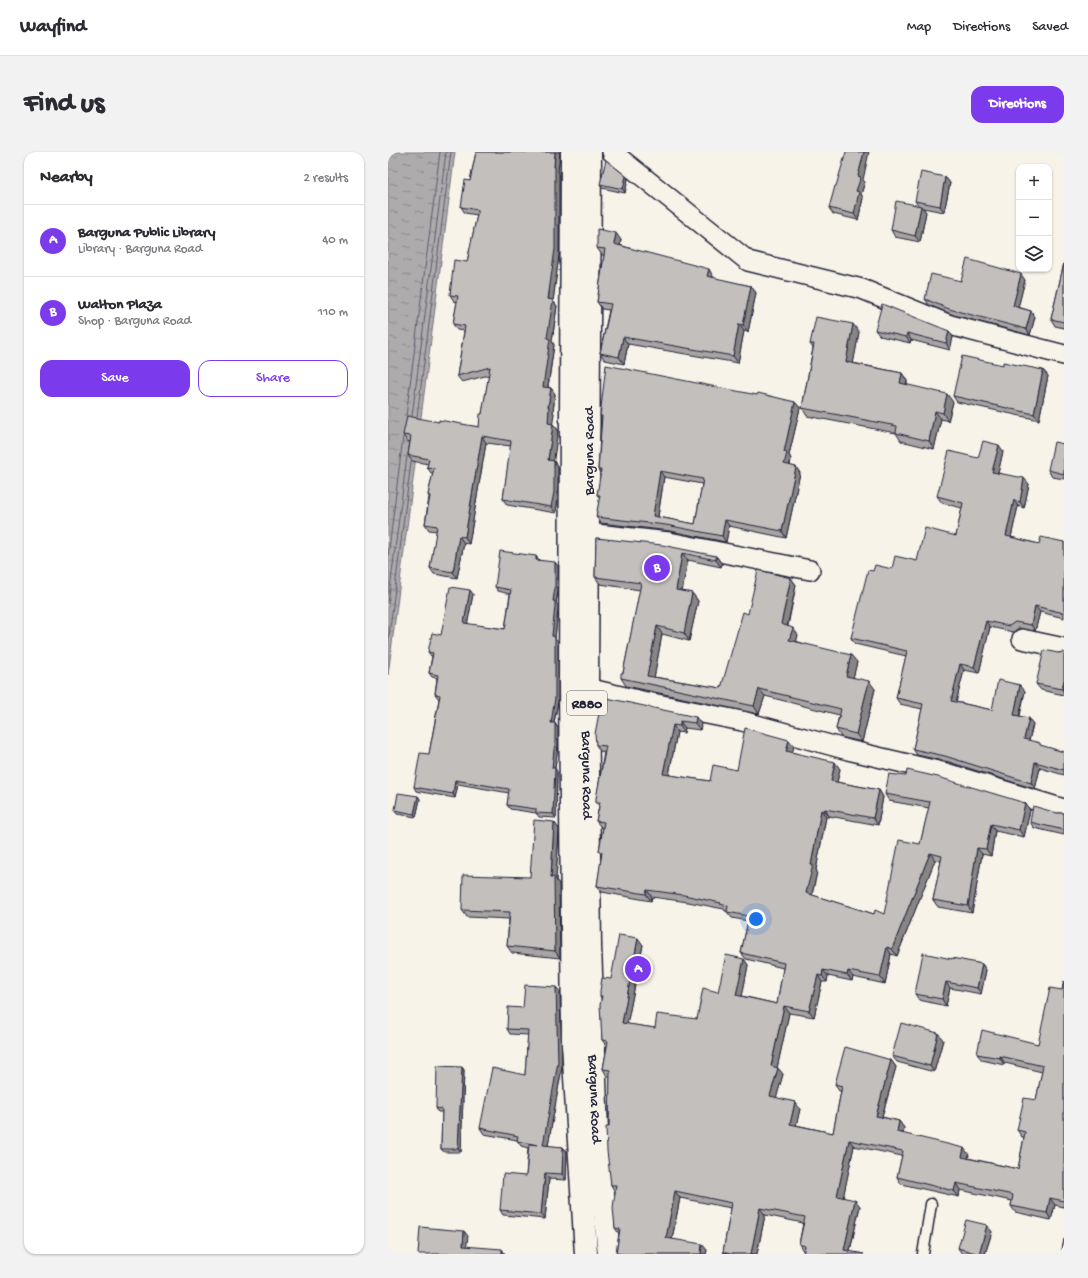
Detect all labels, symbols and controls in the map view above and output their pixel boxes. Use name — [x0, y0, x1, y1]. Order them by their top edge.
text: Wayfind — [20, 16, 86, 39]
text: Map — [907, 19, 931, 36]
text: Directions — [953, 19, 1010, 36]
text: Saved — [1032, 19, 1068, 36]
button: Directions — [971, 86, 1064, 123]
text: Find us — [24, 88, 104, 121]
map controls — [1016, 164, 1052, 272]
button: + — [1016, 164, 1052, 200]
text: Nearby — [40, 168, 93, 188]
text: 2 results — [303, 171, 348, 186]
button: − — [1016, 200, 1052, 236]
text: Barguna Public Library — [78, 224, 215, 242]
text: A — [49, 233, 57, 248]
text: 40 m — [322, 233, 348, 248]
button: layers — [1016, 236, 1052, 272]
text: Library · Barguna Road — [78, 242, 202, 257]
text: Walton Plaza — [78, 296, 162, 314]
text: B — [50, 305, 56, 320]
text: 110 m — [318, 305, 348, 320]
text: Shop · Barguna Road — [78, 314, 191, 329]
button: Save — [40, 360, 190, 397]
button: Share — [198, 360, 348, 397]
street label: Barguna Road — [581, 405, 599, 496]
pin: B — [644, 553, 670, 583]
road number: R880 — [567, 691, 607, 715]
street label: Barguna Road — [576, 730, 596, 821]
your location — [746, 909, 766, 929]
pin: A — [625, 954, 651, 984]
street label: Barguna Road — [583, 1053, 605, 1145]

